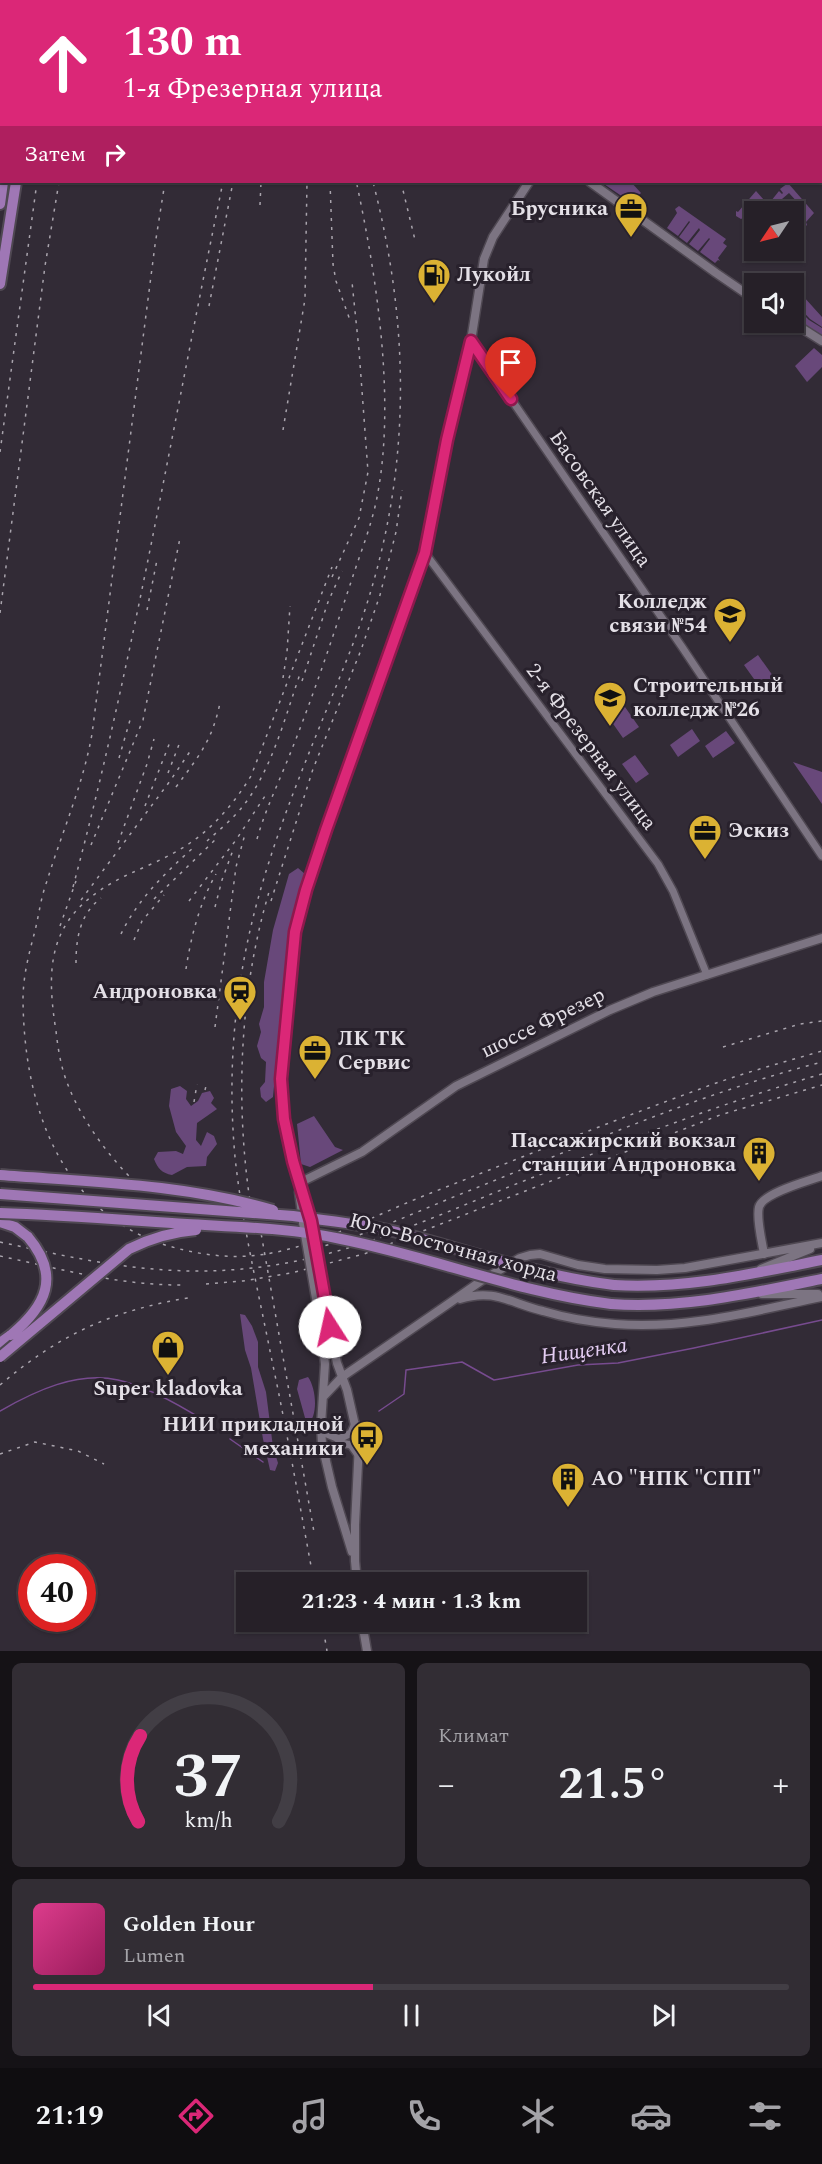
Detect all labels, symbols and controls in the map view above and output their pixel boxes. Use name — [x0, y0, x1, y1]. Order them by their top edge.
text: 130 m — [123, 11, 242, 74]
icon: ahead — [24, 24, 102, 102]
text: 1-я Фрезерная улица — [123, 68, 383, 110]
text: Затем — [24, 138, 86, 171]
icon: right — [98, 138, 131, 171]
office icon: Брусника — [613, 191, 649, 238]
place label: Брусника — [511, 193, 608, 225]
north arrow — [744, 201, 804, 261]
map controls — [744, 201, 804, 333]
fuel station icon: Лукойл — [416, 257, 452, 304]
place label: Лукойл — [457, 259, 531, 291]
button: sound — [744, 273, 804, 333]
pin — [485, 337, 536, 399]
icon: arrive — [494, 346, 527, 379]
street label: Басовская улица — [541, 424, 660, 575]
place label: Колледж связи №54 — [609, 586, 707, 642]
school or university icon: Колледж связи №54 — [712, 596, 748, 643]
street label: 2-я Фрезерная улица — [517, 657, 665, 838]
place label: Строительный колледж №26 — [633, 670, 783, 726]
school or university icon: Строительный колледж №26 — [592, 680, 628, 727]
office icon: Эскиз — [687, 813, 723, 860]
place label: Эскиз — [728, 815, 789, 847]
station icon: Андроновка — [222, 974, 258, 1021]
place label: Андроновка — [93, 976, 217, 1008]
street label: шоссе Фрезер — [475, 979, 611, 1067]
place label: ЛК ТК Сервис — [338, 1023, 411, 1079]
office icon: ЛК ТК Сервис — [297, 1033, 333, 1080]
place label: Пассажирский вокзал станции Андроновка — [510, 1125, 736, 1181]
building icon: Пассажирский вокзал станции Андроновка — [741, 1135, 777, 1182]
street label: Юго-Восточная хорда — [345, 1205, 561, 1291]
position arrow — [298, 1295, 362, 1359]
shop icon: Super kladovka — [150, 1329, 186, 1376]
water label: Нищенка — [538, 1329, 630, 1373]
place label: Super kladovka — [94, 1373, 243, 1405]
place label: НИИ прикладной механики — [162, 1409, 344, 1465]
bus stop icon: НИИ прикладной механики — [349, 1419, 385, 1466]
building icon: АО "НПК "СПП" — [550, 1461, 586, 1508]
place label: АО "НПК "СПП" — [591, 1463, 761, 1495]
speed limit sign: 40 — [18, 1554, 96, 1632]
text: 21:23 · 4 мин · 1.3 km — [302, 1585, 521, 1618]
text: Климат — [438, 1721, 509, 1751]
text: 37 — [173, 1730, 244, 1825]
text: 21.5° — [558, 1750, 669, 1819]
text: − — [438, 1760, 455, 1810]
text: + — [772, 1760, 789, 1810]
text: km/h — [184, 1804, 233, 1837]
text: Golden Hour — [123, 1908, 255, 1941]
text: Lumen — [123, 1941, 185, 1971]
icon: previous — [143, 1999, 176, 2032]
icon: pause — [395, 1999, 428, 2032]
icon: next — [647, 1999, 680, 2032]
text: 21:19 — [36, 2095, 104, 2137]
icon: directions — [175, 2095, 217, 2137]
icon: music — [289, 2095, 331, 2137]
icon: phone — [403, 2095, 445, 2137]
icon: climate — [517, 2095, 559, 2137]
icon: car — [630, 2095, 672, 2137]
icon: filters — [744, 2095, 786, 2137]

